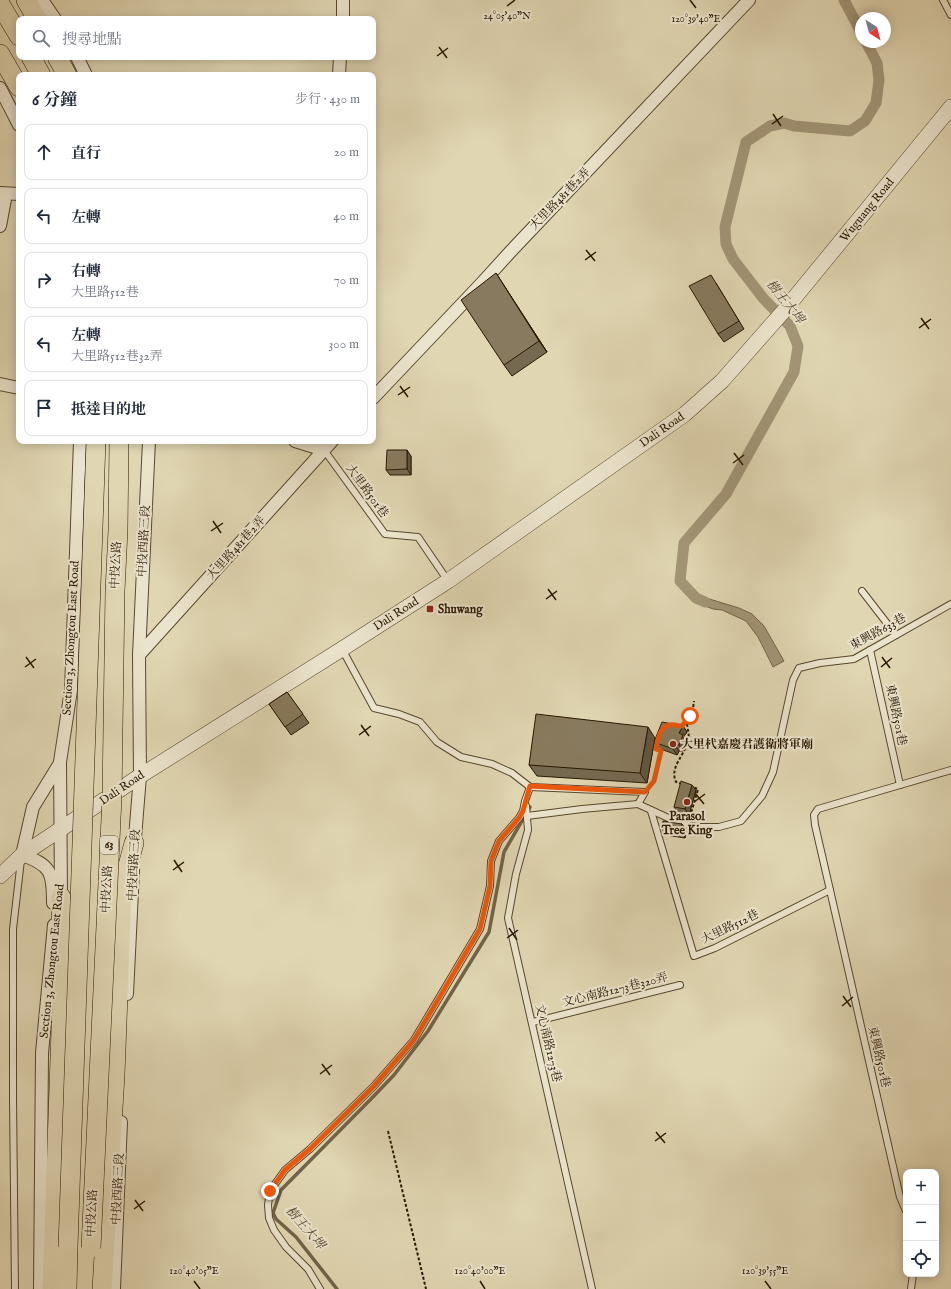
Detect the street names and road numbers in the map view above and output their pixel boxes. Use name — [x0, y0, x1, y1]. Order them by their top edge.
street label: 大里路481巷2弄 — [527, 165, 593, 233]
street label: Wuguang Road — [837, 175, 898, 245]
street label: Dali Road — [637, 409, 688, 451]
street label: 大里路501巷 — [343, 461, 391, 521]
street label: 中投西路三段 — [135, 505, 153, 577]
street label: 大里路481巷2弄 — [203, 513, 269, 583]
street label: 中投公路 — [107, 541, 125, 589]
street label: Section 3, Zhongtou East Road — [59, 560, 83, 716]
street label: Dali Road — [371, 593, 422, 634]
street label: 東興路633巷 — [847, 610, 909, 654]
street label: 東興路501巷 — [882, 683, 910, 747]
street label: Dali Road — [97, 767, 148, 808]
street label: 中投西路三段 — [125, 829, 143, 901]
road number: 63 — [100, 836, 118, 854]
street label: 中投公路 — [98, 865, 116, 913]
street label: Section 3, Zhongtou East Road — [36, 883, 68, 1039]
street label: 大里路512巷 — [699, 907, 761, 947]
street label: 文心南路1273巷320弄 — [561, 970, 669, 1010]
street label: 文心南路1273巷 — [532, 1002, 564, 1084]
street label: 東興路501巷 — [865, 1025, 893, 1089]
street label: 中投西路三段 — [109, 1153, 127, 1225]
street label: 中投公路 — [83, 1189, 101, 1237]

